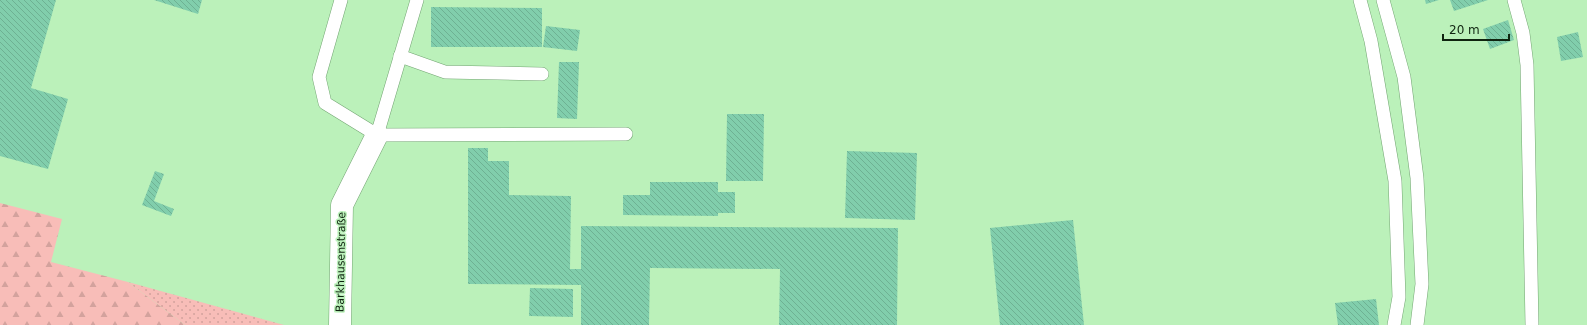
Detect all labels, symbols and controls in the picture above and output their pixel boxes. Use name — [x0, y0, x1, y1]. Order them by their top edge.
scale bar — [1443, 16, 1509, 42]
text: 20 m — [1449, 23, 1480, 37]
street label: Barkhausenstraße — [334, 211, 348, 312]

